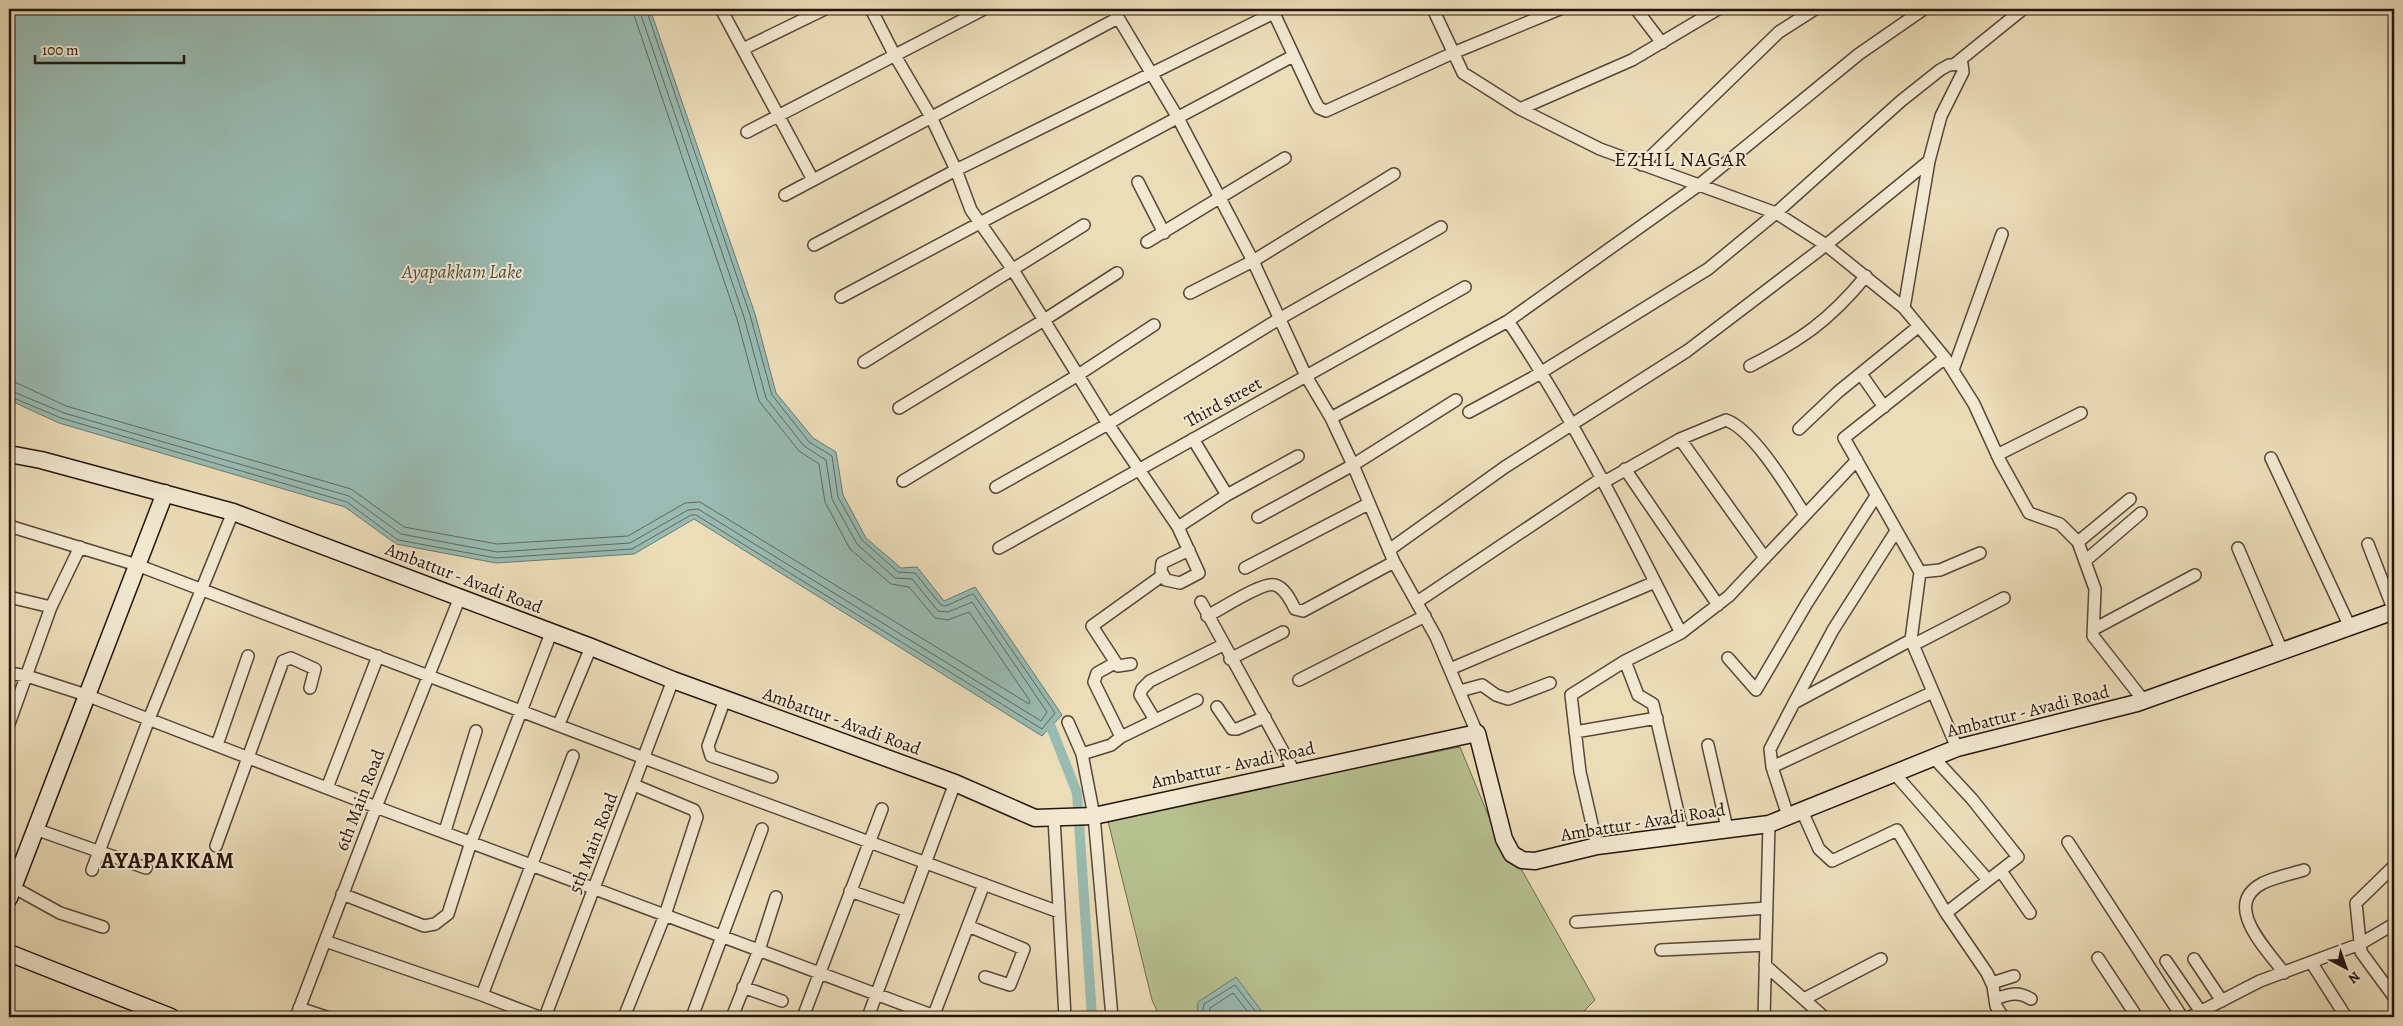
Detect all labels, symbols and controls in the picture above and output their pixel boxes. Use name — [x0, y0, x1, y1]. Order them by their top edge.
scale bar — [35, 32, 184, 64]
text: 100 m — [42, 40, 79, 60]
district label: EZHIL NAGAR — [1614, 146, 1748, 173]
water label: Ayapakkam Lake — [401, 259, 522, 285]
street label: Third street — [1180, 371, 1266, 433]
street label: Ambattur - Avadi Road — [381, 537, 546, 619]
street label: Ambattur - Avadi Road — [1943, 679, 2112, 743]
street label: Ambattur - Avadi Road — [759, 681, 925, 761]
street label: Ambattur - Avadi Road — [1148, 736, 1317, 794]
street label: 6th Main Road — [330, 746, 390, 854]
street label: 5th Main Road — [563, 789, 623, 897]
street label: Ambattur - Avadi Road — [1558, 797, 1727, 847]
district label: AYAPAKKAM — [100, 846, 235, 876]
north arrow — [2320, 944, 2370, 994]
text: N — [2344, 967, 2364, 988]

